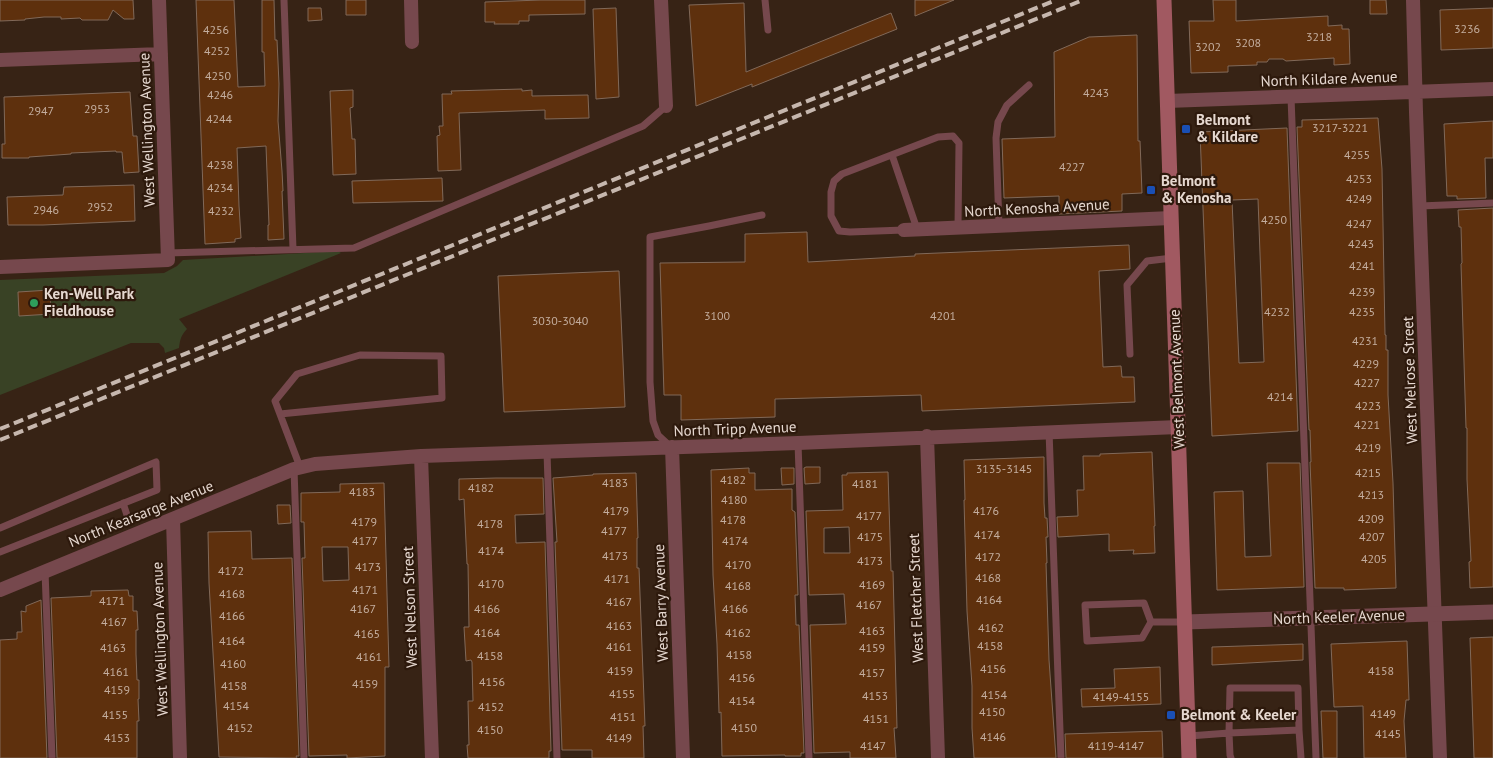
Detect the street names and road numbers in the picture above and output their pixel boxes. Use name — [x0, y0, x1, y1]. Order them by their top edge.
street label: West Wellington Avenue — [134, 52, 159, 208]
street label: North Kildare Avenue — [1260, 67, 1398, 90]
street label: North Kenosha Avenue — [964, 194, 1110, 221]
street label: West Belmont Avenue — [1165, 309, 1188, 449]
street label: West Melrose Street — [1398, 316, 1421, 444]
street label: North Tripp Avenue — [673, 417, 797, 440]
street label: North Kearsarge Avenue — [66, 476, 216, 551]
street label: West Fletcher Street — [904, 533, 927, 663]
street label: West Barry Avenue — [649, 544, 672, 662]
street label: West Nelson Street — [398, 546, 421, 668]
street label: West Wellington Avenue — [147, 561, 172, 717]
street label: North Keeler Avenue — [1273, 605, 1405, 628]

